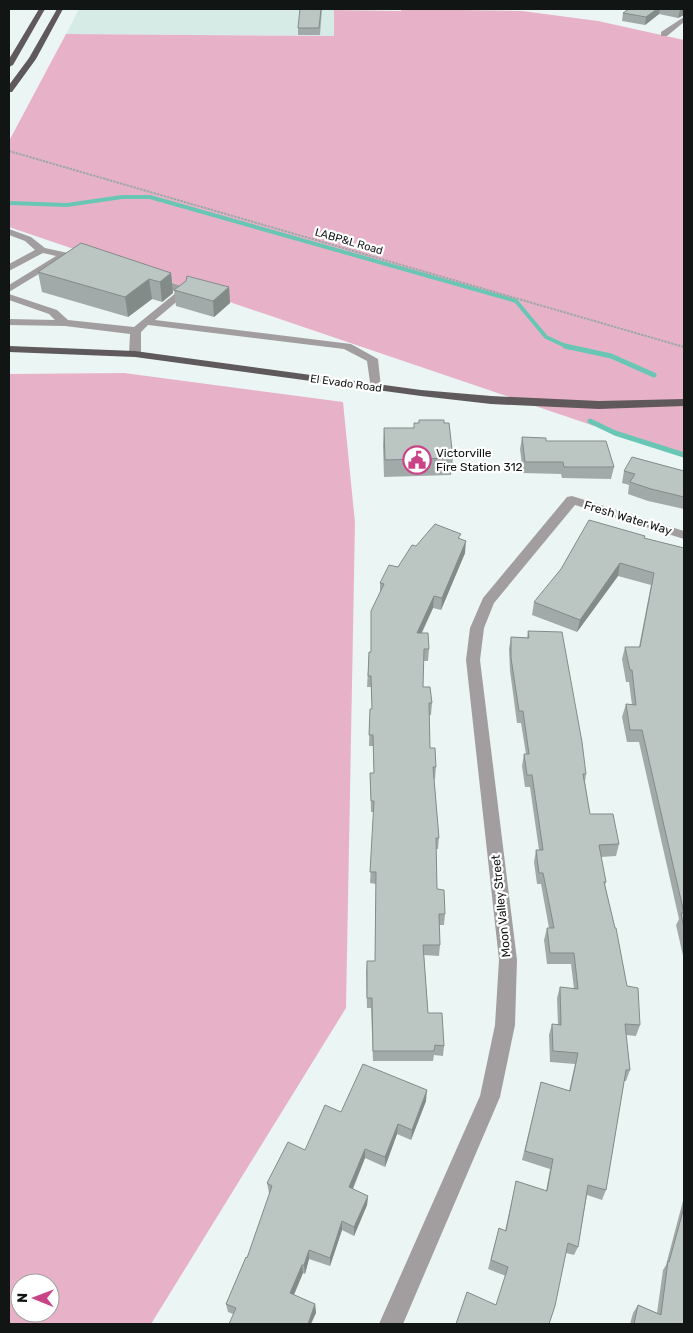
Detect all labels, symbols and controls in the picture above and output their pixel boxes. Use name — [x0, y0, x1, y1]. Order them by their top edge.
street label: LABP&L Road — [313, 226, 384, 257]
street label: El Evado Road — [309, 372, 383, 395]
public building icon: Victorville Fire Station 312 — [402, 445, 432, 475]
place label: Victorville Fire Station 312 — [436, 446, 523, 474]
street label: Fresh Water Way — [582, 498, 674, 538]
street label: Moon Valley Street — [489, 854, 513, 958]
north arrow — [10, 1273, 60, 1323]
text: N — [14, 1293, 31, 1303]

